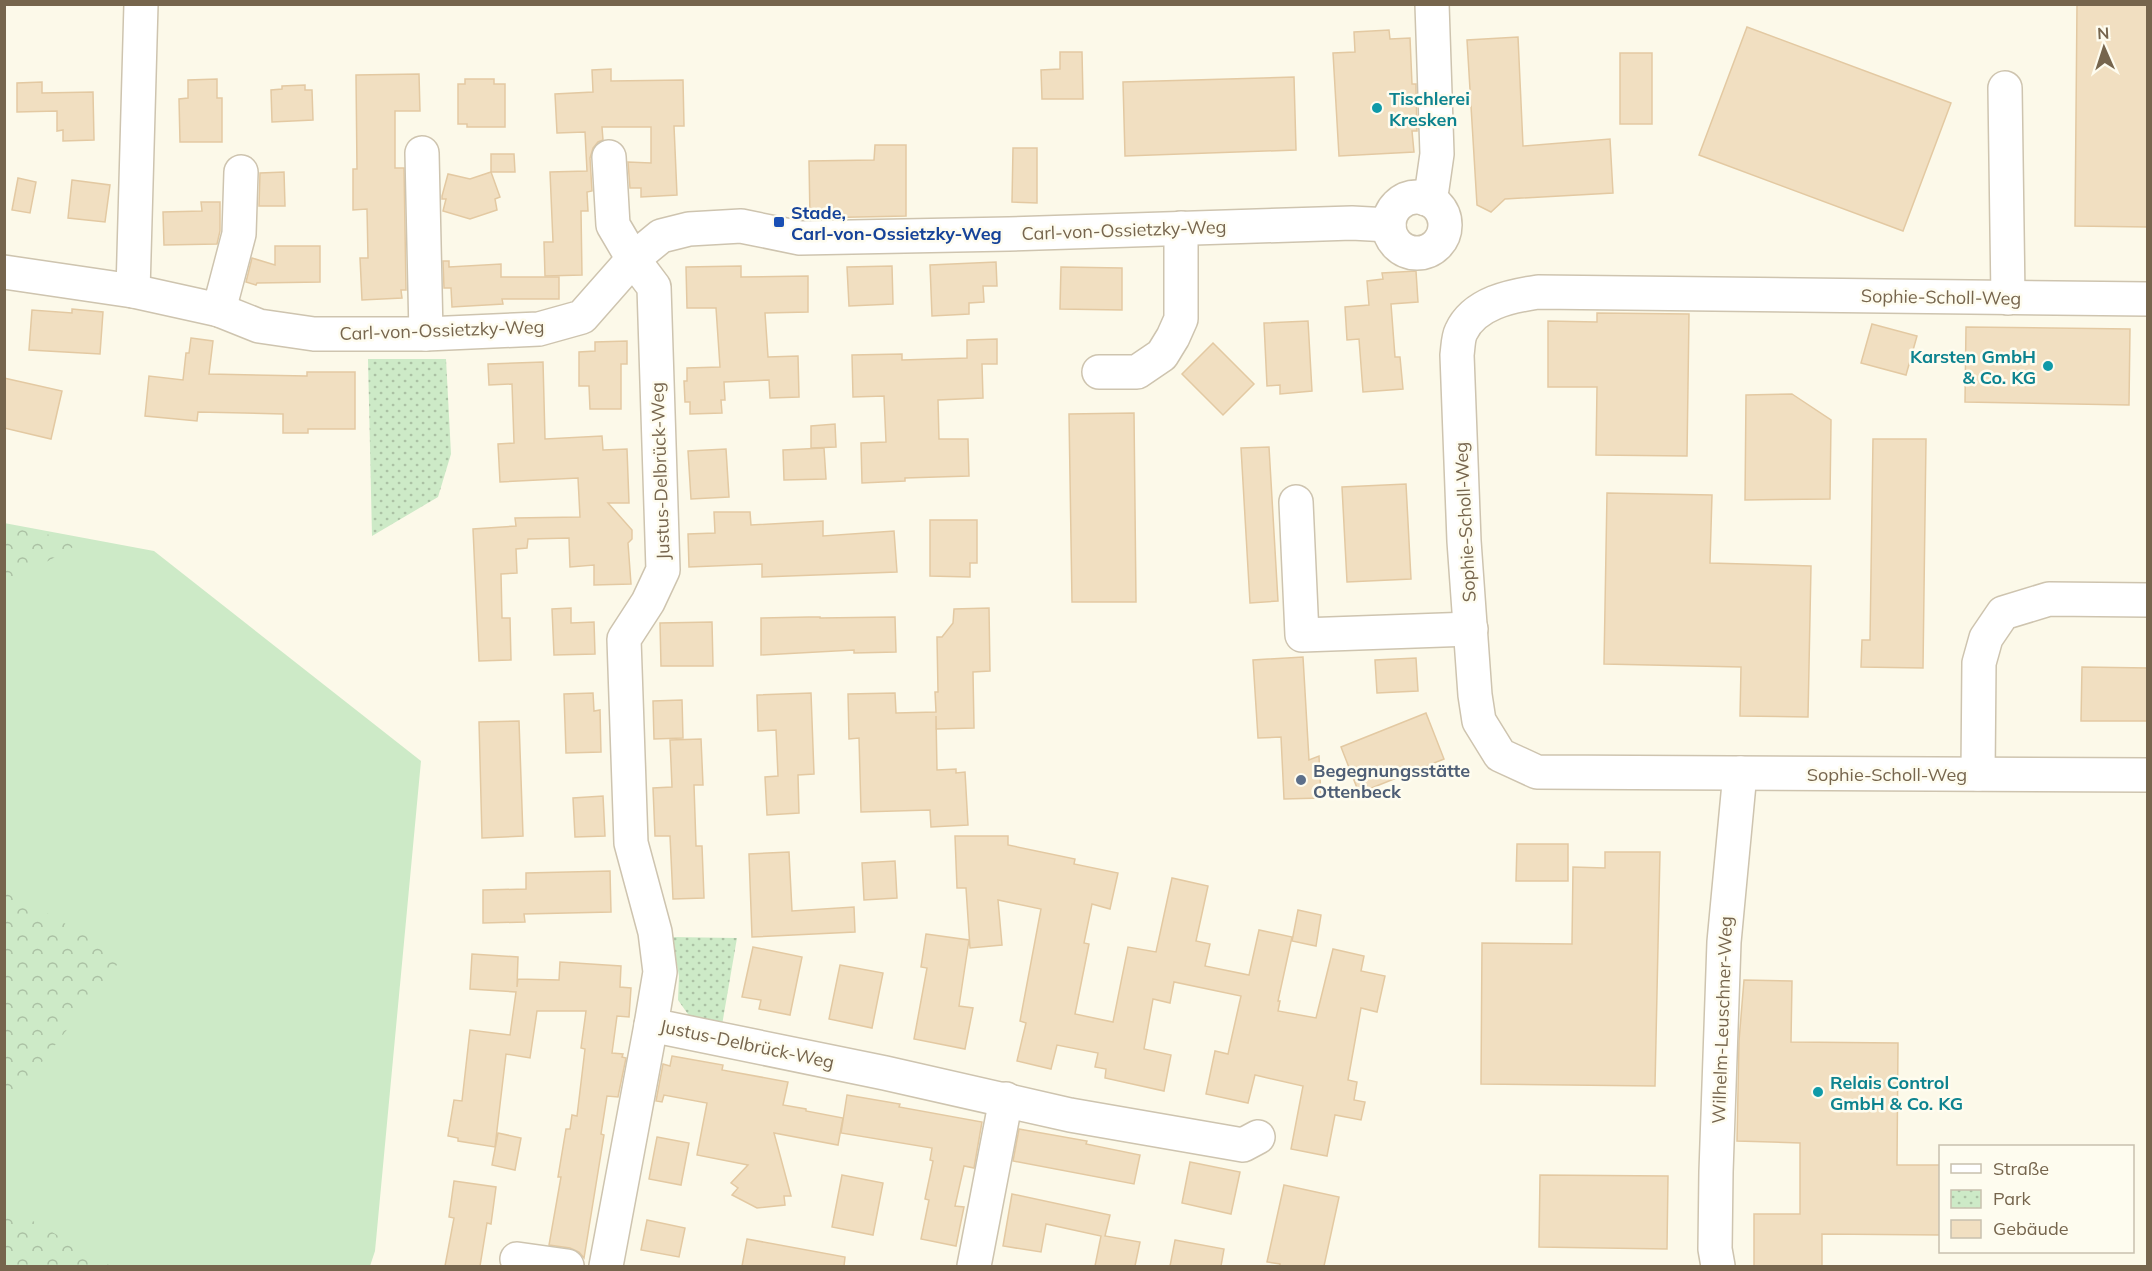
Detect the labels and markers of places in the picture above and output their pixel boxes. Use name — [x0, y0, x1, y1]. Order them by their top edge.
place label: Tischlerei Kresken — [1389, 87, 1470, 131]
marker: Tischlerei Kresken — [1370, 101, 1384, 115]
place label: Stade, Carl-von-Ossietzky-Weg — [791, 201, 1002, 245]
marker: Stade, Carl-von-Ossietzky-Weg — [772, 215, 786, 229]
place label: Karsten GmbH & Co. KG — [1910, 345, 2036, 389]
marker: Karsten GmbH & Co. KG — [2041, 359, 2055, 373]
place label: Begegnungsstätte Ottenbeck — [1313, 759, 1470, 803]
marker: Begegnungsstätte Ottenbeck — [1294, 773, 1308, 787]
place label: Relais Control GmbH & Co. KG — [1830, 1071, 1963, 1115]
marker: Relais Control GmbH & Co. KG — [1811, 1085, 1825, 1099]

